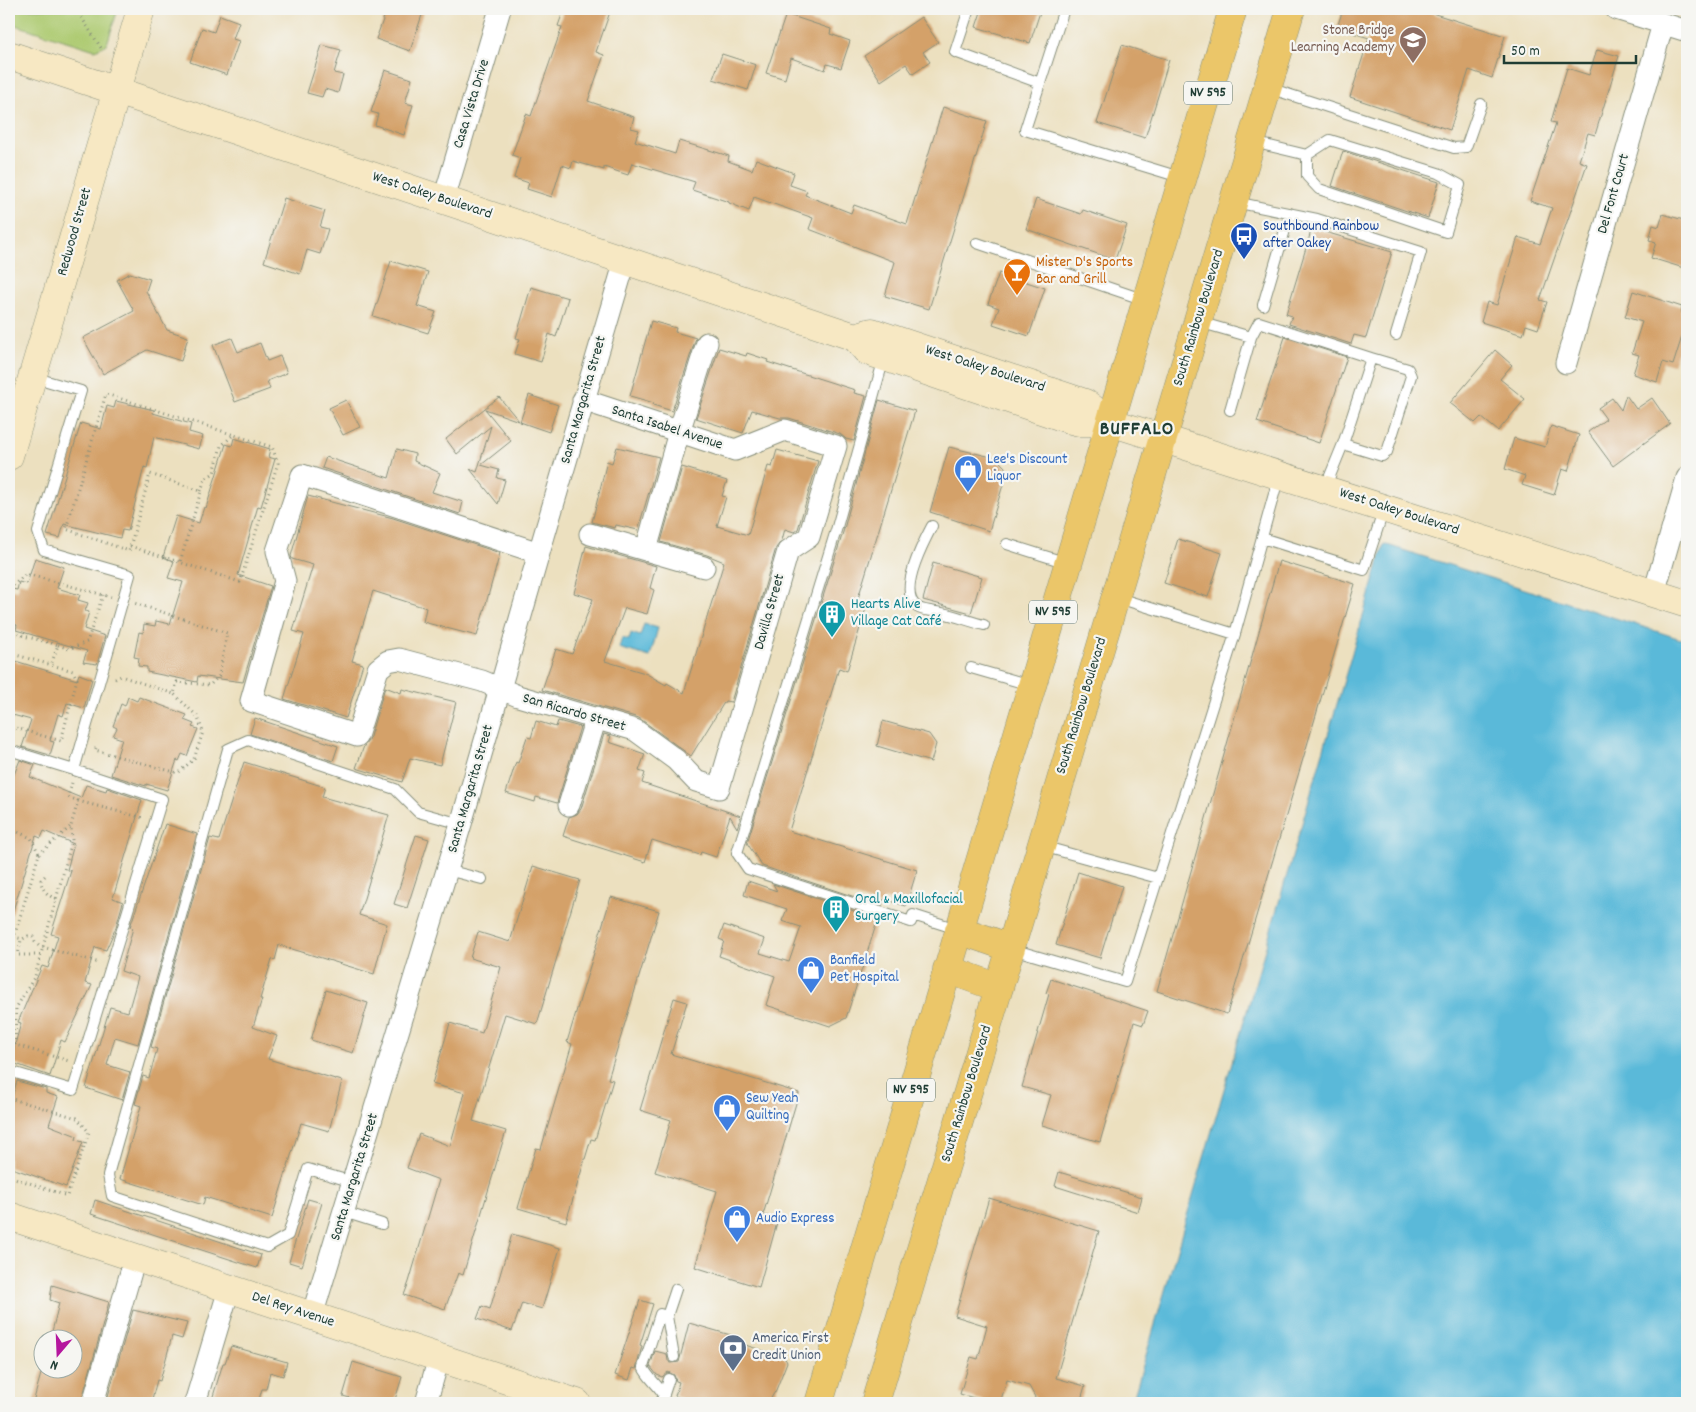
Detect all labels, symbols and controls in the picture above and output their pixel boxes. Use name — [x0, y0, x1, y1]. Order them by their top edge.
place label: Stone Bridge Learning Academy — [1291, 20, 1395, 59]
school or university icon: Stone Bridge Learning Academy — [1398, 25, 1428, 64]
scale bar — [1504, 32, 1636, 64]
text: 50 m — [1511, 41, 1540, 63]
street label: Casa Vista Drive — [448, 56, 496, 151]
road number: NV 595 — [1184, 82, 1232, 105]
street label: Del Font Court — [1592, 151, 1636, 237]
street label: West Oakey Boulevard — [369, 166, 495, 226]
street label: Redwood Street — [52, 185, 98, 279]
place label: Southbound Rainbow after Oakey — [1263, 216, 1379, 255]
bus stop icon: Southbound Rainbow after Oakey — [1229, 221, 1259, 260]
street label: South Rainbow Boulevard — [1168, 247, 1230, 389]
place label: Mister D's Sports Bar and Grill — [1036, 252, 1133, 291]
bar icon: Mister D's Sports Bar and Grill — [1002, 257, 1032, 296]
street label: Santa Margarita Street — [555, 333, 613, 467]
street label: West Oakey Boulevard — [922, 339, 1048, 399]
street label: Santa Isabel Avenue — [609, 400, 726, 456]
district label: BUFFALO — [1100, 416, 1174, 444]
place label: Lee's Discount Liquor — [987, 449, 1068, 488]
shop icon: Lee's Discount Liquor — [953, 454, 983, 493]
street label: West Oakey Boulevard — [1336, 482, 1462, 542]
street label: Davilla Street — [749, 571, 791, 652]
place label: Hearts Alive Village Cat Café — [851, 594, 941, 633]
building icon: Hearts Alive Village Cat Café — [817, 599, 847, 638]
road number: NV 595 — [1029, 600, 1077, 624]
street label: South Rainbow Boulevard — [1051, 635, 1113, 777]
street label: San Ricardo Street — [520, 688, 629, 738]
street label: Santa Margarita Street — [442, 722, 500, 856]
place label: Oral & Maxillofacial Surgery — [855, 889, 963, 928]
building icon: Oral & Maxillofacial Surgery — [821, 894, 851, 933]
place label: Banfield Pet Hospital — [830, 950, 899, 989]
shop icon: Banfield Pet Hospital — [796, 955, 826, 994]
street label: South Rainbow Boulevard — [936, 1023, 998, 1165]
road number: NV 595 — [887, 1078, 935, 1102]
place label: Sew Yeah Quilting — [746, 1088, 798, 1127]
shop icon: Sew Yeah Quilting — [712, 1093, 742, 1132]
street label: Santa Margarita Street — [325, 1110, 385, 1244]
shop icon: Audio Express — [722, 1204, 752, 1243]
place label: Audio Express — [756, 1208, 835, 1230]
street label: Del Rey Avenue — [249, 1286, 338, 1334]
place label: America First Credit Union — [752, 1328, 829, 1367]
north arrow — [32, 1330, 82, 1380]
bank icon: America First Credit Union — [718, 1333, 748, 1372]
text: N — [48, 1354, 61, 1375]

